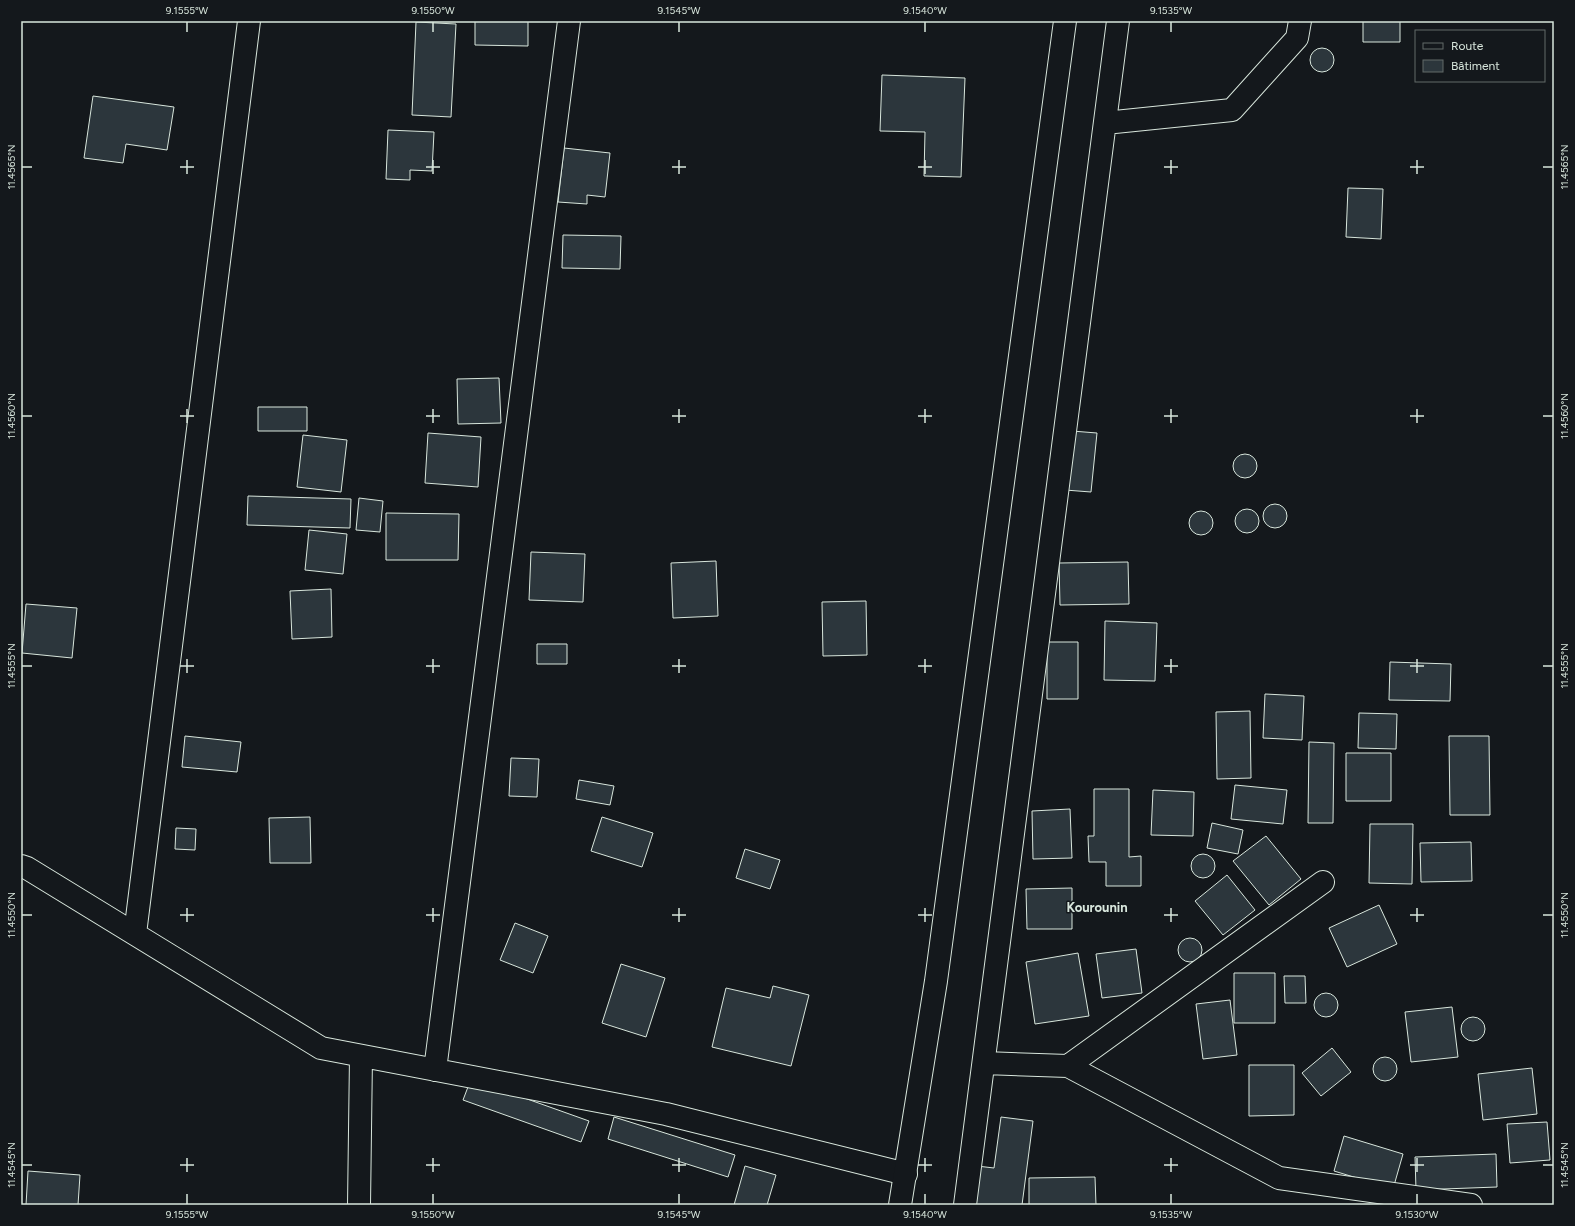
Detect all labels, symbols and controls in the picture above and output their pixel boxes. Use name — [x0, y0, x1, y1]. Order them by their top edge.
text: 9.1555°W — [166, 4, 209, 17]
text: 9.1550°W — [411, 4, 455, 17]
text: 9.1545°W — [658, 4, 701, 17]
text: 9.1540°W — [903, 4, 947, 17]
text: 9.1535°W — [1150, 4, 1192, 17]
legend — [1415, 30, 1545, 82]
text: Route — [1451, 39, 1484, 53]
text: Bâtiment — [1451, 59, 1500, 73]
text: 11.4565°N — [5, 144, 18, 190]
text: 11.4565°N — [1558, 144, 1571, 190]
text: 11.4560°N — [5, 393, 18, 439]
text: 11.4560°N — [1558, 393, 1571, 439]
text: 11.4555°N — [5, 643, 18, 689]
text: 11.4555°N — [1558, 643, 1571, 689]
text: 11.4550°N — [5, 892, 18, 938]
text: 11.4550°N — [1558, 892, 1571, 938]
district label: Kourounin — [1066, 900, 1128, 915]
text: 11.4545°N — [5, 1142, 18, 1188]
text: 11.4545°N — [1558, 1142, 1571, 1188]
text: 9.1555°W — [166, 1208, 209, 1221]
text: 9.1550°W — [411, 1208, 455, 1221]
text: 9.1545°W — [658, 1208, 701, 1221]
text: 9.1540°W — [903, 1208, 947, 1221]
text: 9.1535°W — [1150, 1208, 1192, 1221]
text: 9.1530°W — [1396, 1208, 1439, 1221]

